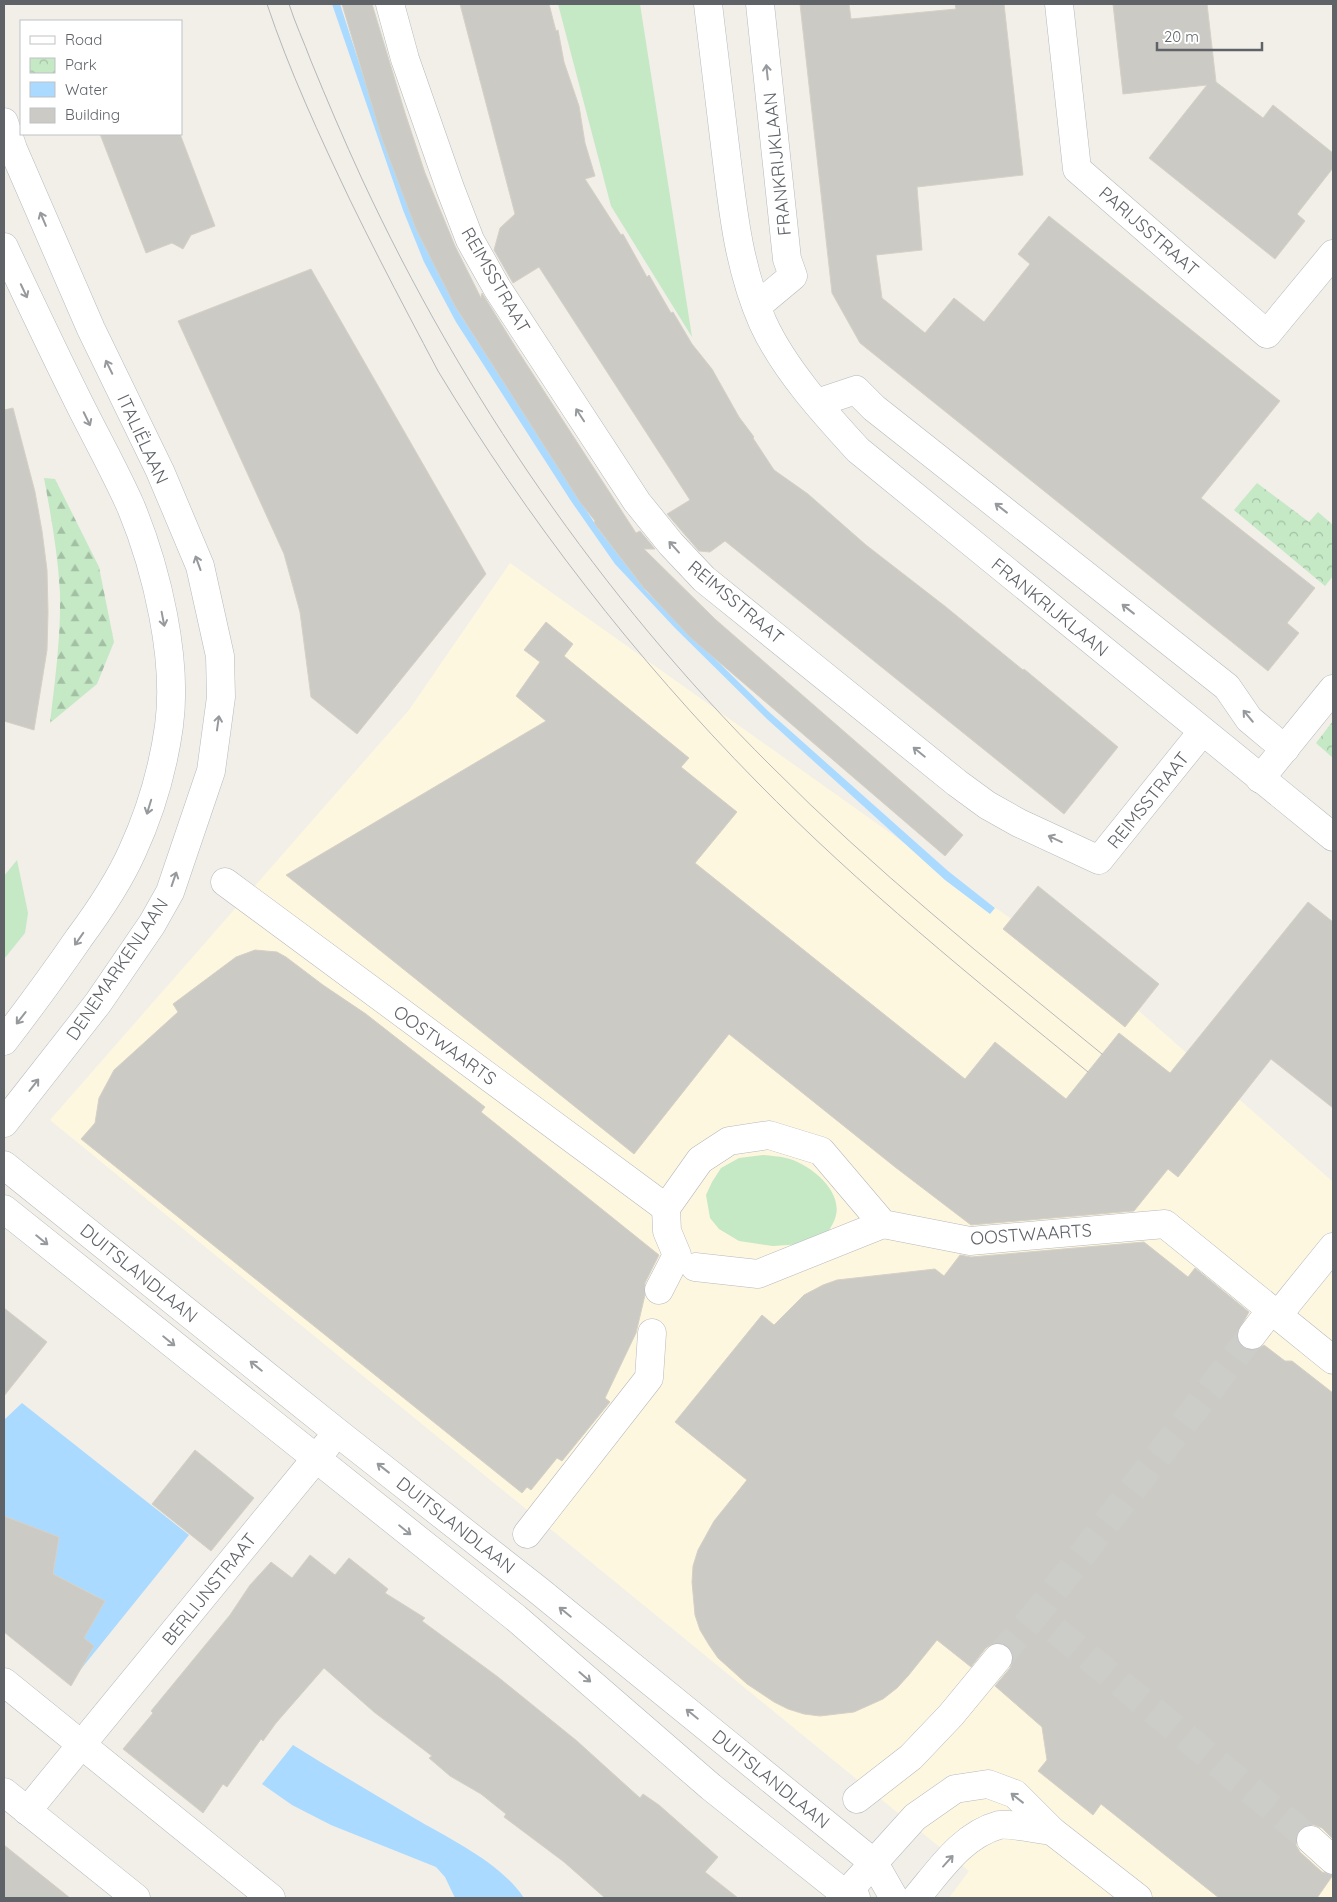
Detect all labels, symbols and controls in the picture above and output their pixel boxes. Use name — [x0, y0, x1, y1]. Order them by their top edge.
legend — [20, 20, 182, 135]
scale bar — [1157, 20, 1262, 52]
text: 20 m — [1164, 27, 1199, 46]
text: Road — [65, 30, 102, 49]
text: Park — [65, 55, 97, 74]
one-way arrow — [762, 65, 772, 81]
text: Water — [65, 80, 108, 99]
street label: FRANKRIJKLAAN — [758, 91, 796, 237]
text: Building — [65, 105, 120, 124]
street label: PARIJSSTRAAT — [1094, 181, 1204, 281]
one-way arrow — [38, 212, 48, 227]
street label: REIMSSTRAAT — [457, 223, 536, 337]
one-way arrow — [20, 283, 30, 298]
one-way arrow — [104, 360, 113, 375]
street label: ITALIËLAAN — [112, 390, 174, 488]
one-way arrow — [575, 408, 585, 422]
one-way arrow — [83, 411, 92, 426]
one-way arrow — [994, 503, 1008, 513]
one-way arrow — [668, 540, 680, 553]
street label: FRANKRIJKLAAN — [987, 553, 1113, 661]
street label: REIMSSTRAAT — [683, 555, 789, 649]
one-way arrow — [193, 556, 202, 571]
one-way arrow — [1122, 603, 1135, 614]
one-way arrow — [158, 611, 168, 627]
one-way arrow — [1243, 710, 1254, 723]
one-way arrow — [213, 715, 223, 731]
one-way arrow — [913, 747, 926, 758]
street label: REIMSSTRAAT — [1102, 747, 1194, 853]
one-way arrow — [144, 799, 154, 815]
one-way arrow — [1048, 834, 1063, 844]
one-way arrow — [170, 872, 179, 888]
street label: DENEMARKENLAAN — [61, 894, 173, 1044]
one-way arrow — [74, 931, 84, 945]
street label: OOSTWAARTS — [389, 1000, 501, 1090]
one-way arrow — [16, 1011, 27, 1024]
one-way arrow — [28, 1079, 39, 1092]
street label: OOSTWAARTS — [969, 1218, 1093, 1250]
street label: DUITSLANDLAAN — [76, 1219, 202, 1327]
one-way arrow — [35, 1234, 48, 1245]
one-way arrow — [162, 1336, 175, 1347]
one-way arrow — [249, 1361, 262, 1372]
one-way arrow — [376, 1462, 389, 1473]
street label: DUITSLANDLAAN — [392, 1471, 520, 1579]
one-way arrow — [398, 1525, 411, 1536]
street label: BERLIJNSTRAAT — [157, 1528, 261, 1650]
one-way arrow — [559, 1606, 572, 1617]
one-way arrow — [579, 1671, 592, 1683]
one-way arrow — [685, 1708, 698, 1719]
street label: DUITSLANDLAAN — [708, 1725, 834, 1833]
one-way arrow — [1011, 1793, 1024, 1804]
one-way arrow — [942, 1855, 954, 1868]

